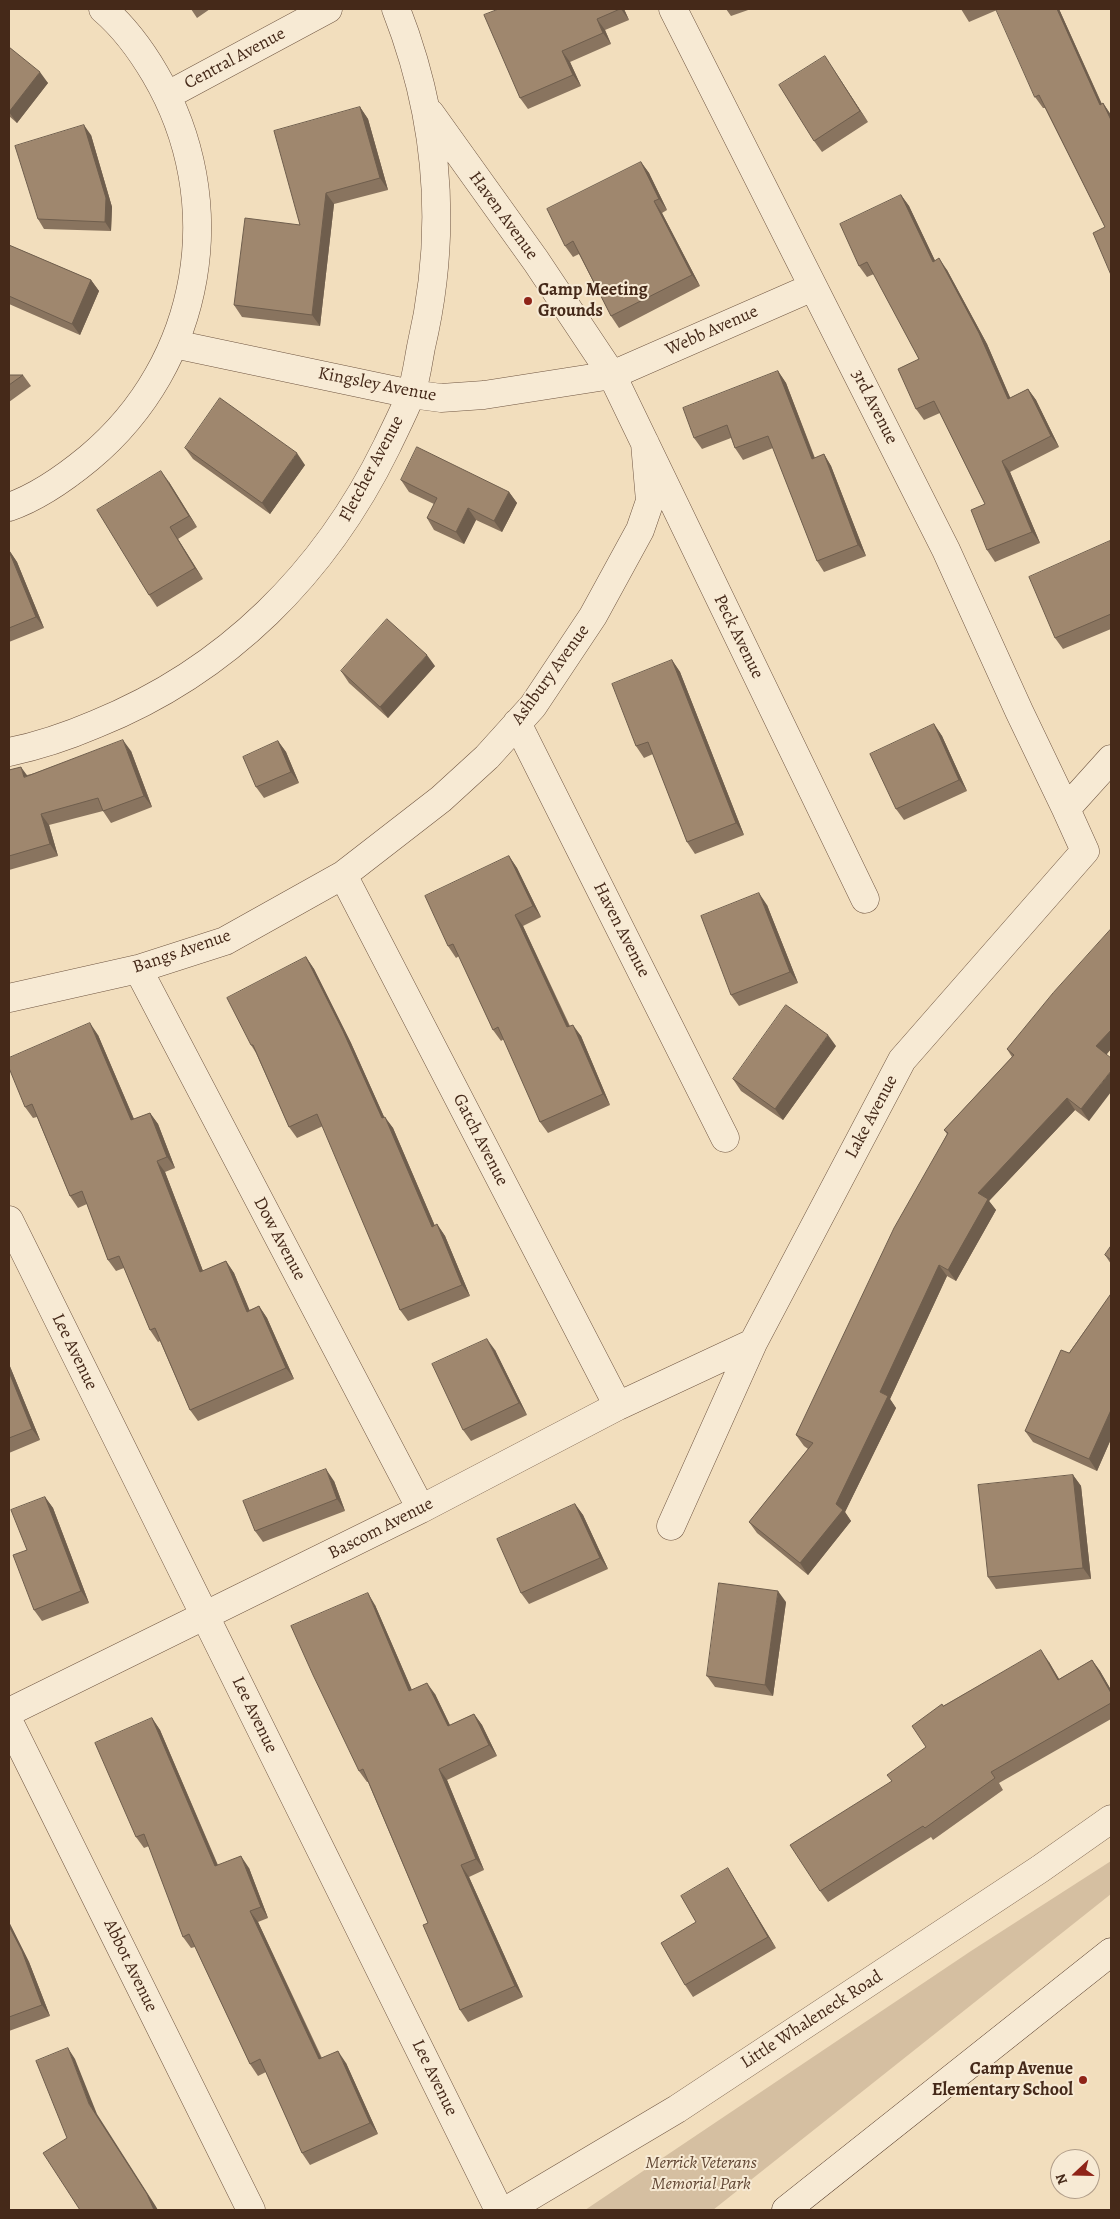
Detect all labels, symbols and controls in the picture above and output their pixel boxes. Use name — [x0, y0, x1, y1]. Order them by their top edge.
street label: Central Avenue — [181, 23, 289, 95]
street label: Haven Avenue — [464, 168, 542, 264]
place label: Camp Meeting Grounds — [538, 280, 648, 322]
marker: Camp Meeting Grounds — [522, 295, 534, 307]
street label: Webb Avenue — [662, 301, 762, 361]
street label: Kingsley Avenue — [316, 363, 438, 407]
street label: 3rd Avenue — [846, 366, 902, 448]
street label: Fletcher Avenue — [335, 412, 409, 526]
street label: Peck Avenue — [708, 591, 768, 683]
street label: Ashbury Avenue — [507, 621, 595, 729]
street label: Haven Avenue — [588, 879, 654, 981]
street label: Bangs Avenue — [130, 925, 234, 979]
street label: Lake Avenue — [841, 1072, 903, 1162]
street label: Gatch Avenue — [448, 1090, 512, 1190]
street label: Dow Avenue — [248, 1194, 310, 1284]
street label: Lee Avenue — [46, 1310, 102, 1394]
street label: Bascom Avenue — [325, 1493, 437, 1565]
street label: Lee Avenue — [226, 1673, 282, 1757]
street label: Abbot Avenue — [98, 1916, 162, 2016]
street label: Little Whaleneck Road — [737, 1966, 887, 2074]
street label: Lee Avenue — [406, 2036, 462, 2120]
place label: Camp Avenue Elementary School — [932, 2059, 1073, 2102]
marker: Camp Avenue Elementary School — [1077, 2074, 1089, 2086]
north arrow — [1050, 2149, 1100, 2199]
park label: Merrick Veterans Memorial Park — [645, 2153, 757, 2196]
text: N — [1051, 2171, 1072, 2187]

